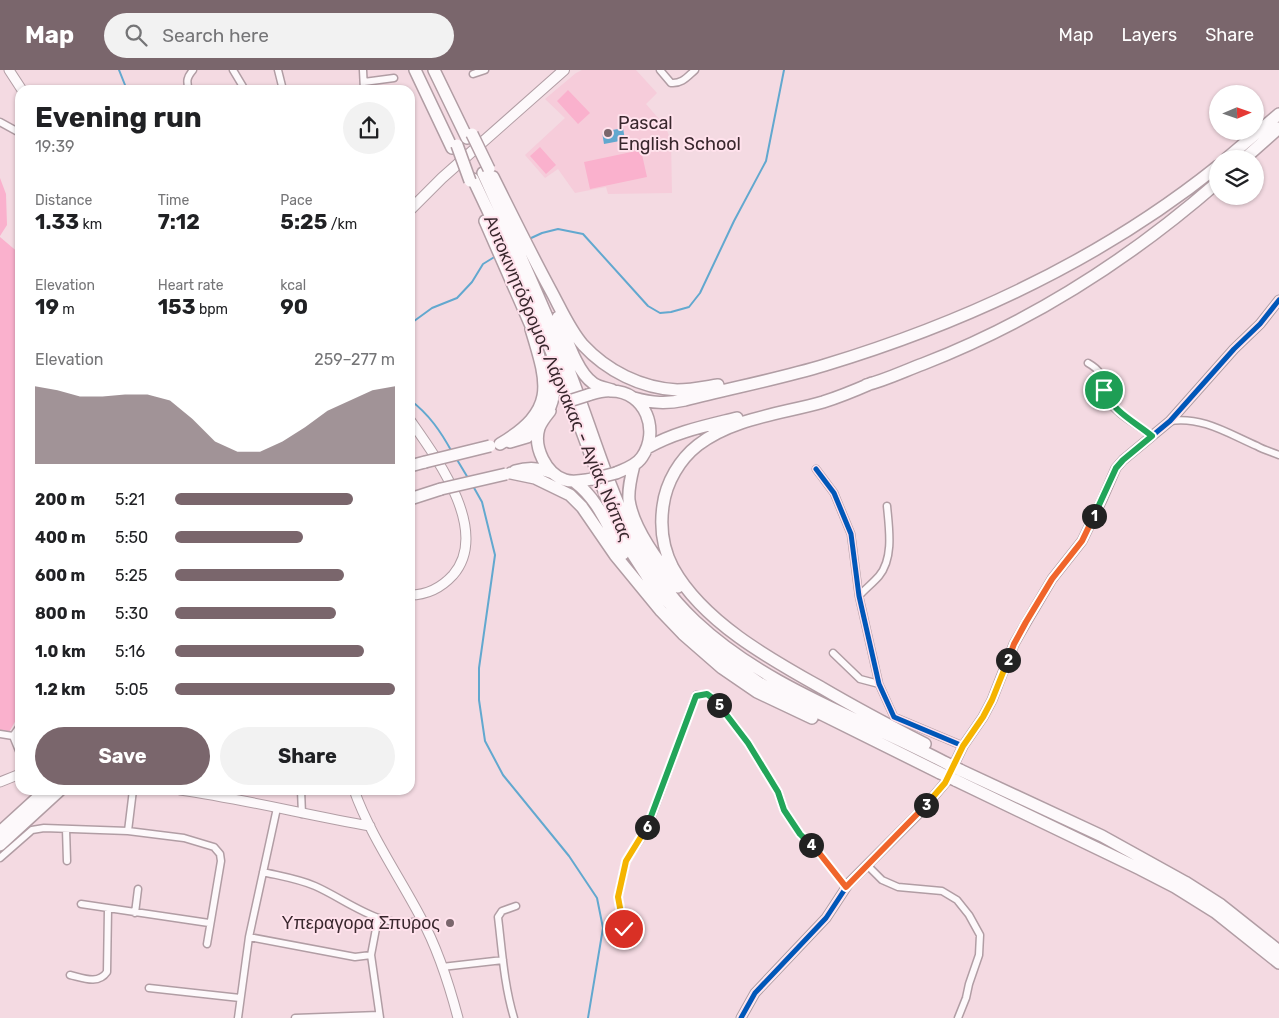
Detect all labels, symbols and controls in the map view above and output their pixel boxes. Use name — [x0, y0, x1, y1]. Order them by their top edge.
search box — [104, 13, 454, 58]
text: Map — [25, 21, 74, 49]
icon: search — [122, 21, 150, 49]
text: Search here — [162, 24, 269, 47]
text: Map — [1059, 24, 1094, 46]
text: Layers — [1122, 24, 1177, 46]
text: Share — [1205, 24, 1254, 46]
north arrow — [1209, 85, 1264, 140]
map controls — [1209, 85, 1264, 205]
text: Evening run — [35, 101, 202, 134]
button: share — [343, 102, 395, 154]
place label: Pascal English School — [618, 112, 741, 155]
marker: Pascal English School — [602, 127, 614, 139]
text: 19:39 — [35, 137, 75, 156]
button: layers — [1209, 150, 1264, 205]
text: Distance — [35, 192, 92, 209]
text: Time — [158, 192, 189, 209]
text: Pace — [280, 192, 312, 209]
text: 1.33 — [35, 209, 79, 234]
text: 7:12 — [158, 209, 200, 234]
text: 5:25 — [280, 209, 327, 234]
street label: Αυτοκινητόδρομος Λάρνακας - Αγίας Νάπας — [479, 212, 637, 545]
text: km — [79, 216, 102, 233]
text: /km — [327, 216, 357, 233]
text: Elevation — [35, 277, 95, 294]
text: Heart rate — [158, 277, 224, 294]
text: kcal — [280, 277, 306, 294]
text: 19 — [35, 294, 59, 319]
text: 153 — [158, 294, 196, 319]
text: 90 — [280, 294, 308, 319]
text: m — [59, 301, 75, 318]
text: bpm — [196, 301, 228, 318]
text: Elevation — [35, 350, 104, 369]
text: 259–277 m — [314, 350, 395, 369]
pin — [1083, 369, 1125, 411]
icon: arrive — [1090, 376, 1118, 404]
text: 200 m — [35, 490, 85, 509]
text: 5:21 — [115, 490, 145, 509]
pin: 1 — [1082, 504, 1106, 528]
text: 1 — [1091, 508, 1098, 525]
text: 400 m — [35, 528, 86, 547]
text: 5:50 — [115, 528, 148, 547]
text: 600 m — [35, 566, 85, 585]
text: 5:25 — [115, 566, 148, 585]
text: 800 m — [35, 604, 86, 623]
text: 5:30 — [115, 604, 148, 623]
text: 1.0 km — [35, 642, 86, 661]
text: 5:16 — [115, 642, 145, 661]
pin: 2 — [996, 648, 1020, 672]
text: 2 — [1004, 652, 1013, 669]
text: 1.2 km — [35, 680, 85, 699]
text: 5:05 — [115, 680, 148, 699]
pin: 5 — [706, 692, 732, 718]
text: 5 — [715, 697, 724, 714]
button: Save — [35, 727, 210, 785]
button: Share — [220, 727, 395, 785]
pin: 3 — [914, 792, 938, 818]
text: 3 — [922, 797, 931, 814]
pin: 6 — [634, 814, 660, 840]
text: 6 — [643, 819, 652, 836]
pin: 4 — [798, 832, 824, 858]
text: 4 — [807, 837, 816, 854]
pin — [603, 908, 645, 950]
place label: Υπεραγορα Σπυρος — [281, 912, 440, 934]
icon: check — [610, 915, 638, 943]
marker: Υπεραγορα Σπυρος — [444, 917, 456, 929]

